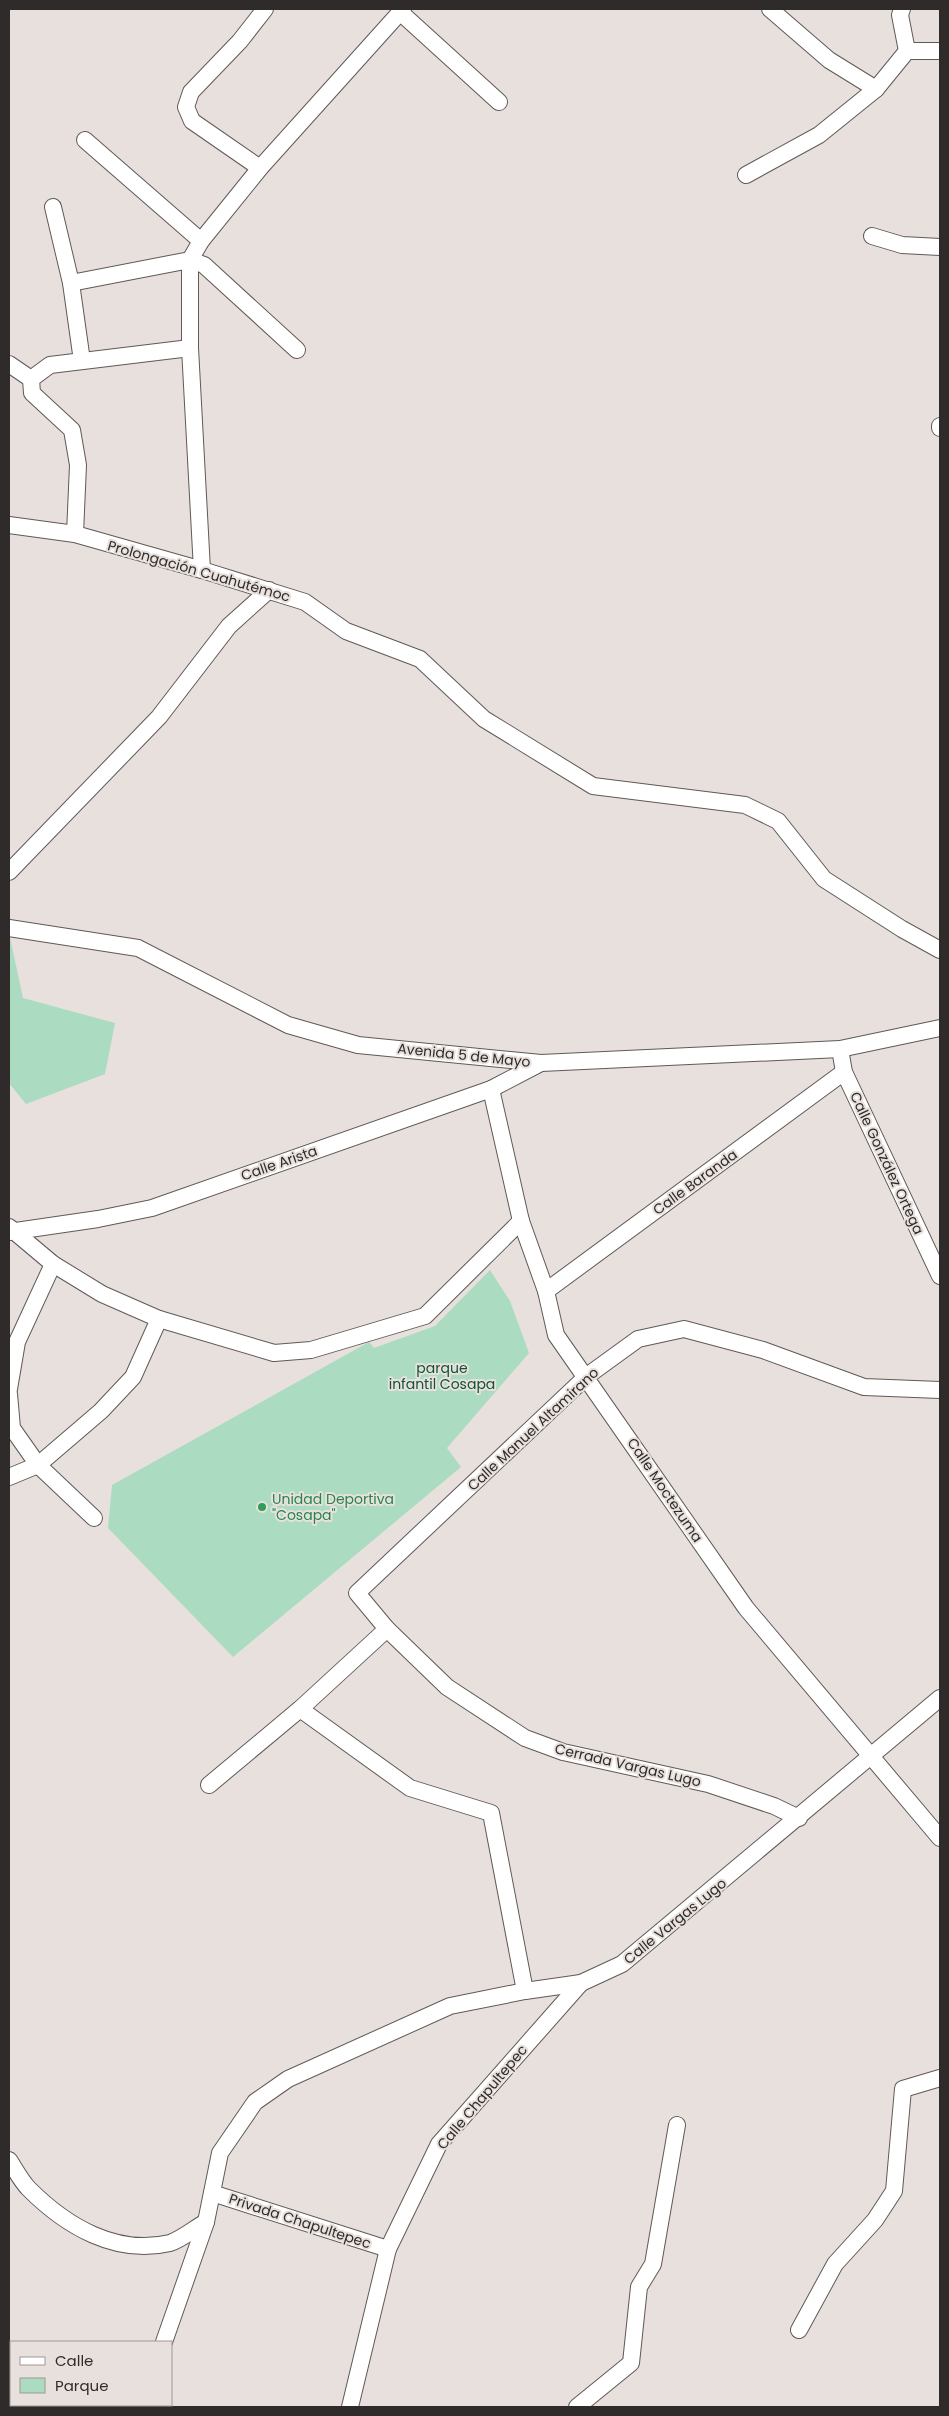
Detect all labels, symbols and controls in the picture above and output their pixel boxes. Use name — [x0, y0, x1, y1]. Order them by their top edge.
street label: Prolongación Cuahutémoc — [105, 535, 293, 607]
street label: Avenida 5 de Mayo — [396, 1038, 532, 1072]
street label: Calle González Ortega — [845, 1088, 929, 1238]
street label: Calle Arista — [238, 1141, 320, 1185]
street label: Calle Baranda — [649, 1144, 741, 1220]
park label: parque infantil Cosapa — [389, 1358, 495, 1394]
street label: Calle Manuel Altamirano — [463, 1363, 603, 1495]
street label: Calle Moctezuma — [623, 1434, 707, 1546]
place label: Unidad Deportiva "Cosapa" — [272, 1489, 394, 1525]
marker: Unidad Deportiva "Cosapa" — [256, 1501, 268, 1513]
street label: Cerrada Vargas Lugo — [553, 1738, 703, 1792]
street label: Calle Vargas Lugo — [619, 1873, 731, 1969]
street label: Calle Chapultepec — [432, 2040, 532, 2154]
street label: Privada Chapultepec — [226, 2189, 374, 2253]
legend — [10, 2341, 172, 2406]
text: Calle — [55, 2350, 93, 2371]
text: Parque — [55, 2375, 108, 2396]

